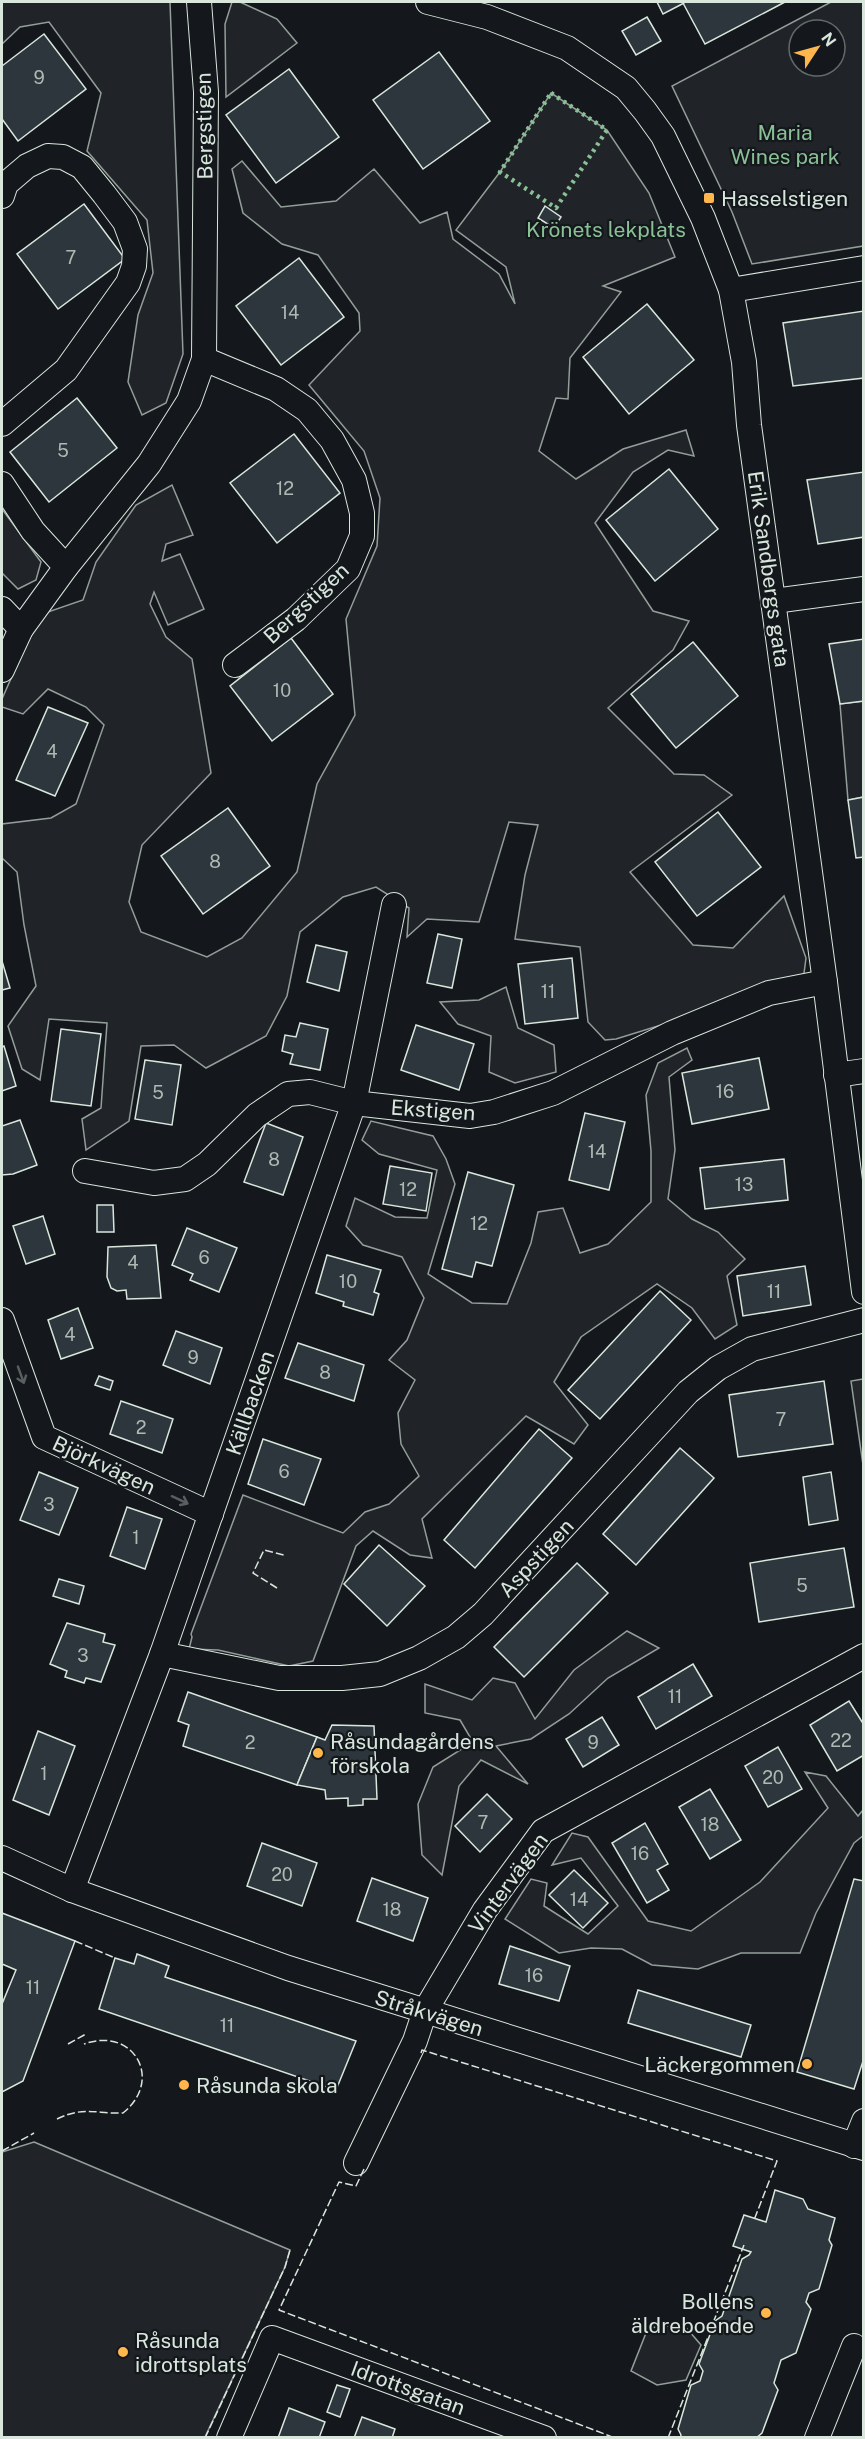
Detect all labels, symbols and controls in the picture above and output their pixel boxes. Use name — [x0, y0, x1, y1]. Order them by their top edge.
north arrow — [787, 18, 847, 78]
text: N — [817, 29, 840, 50]
house number: 9 — [33, 67, 45, 88]
street label: Bergstigen — [191, 72, 217, 180]
park label: Maria Wines park — [731, 120, 840, 169]
place label: Hasselstigen — [721, 186, 848, 211]
marker: Hasselstigen — [702, 191, 716, 205]
park label: Krönets lekplats — [526, 217, 686, 242]
house number: 7 — [66, 247, 76, 268]
house number: 14 — [281, 302, 299, 323]
house number: 5 — [57, 440, 69, 461]
street label: Erik Sandbergs gata — [743, 469, 795, 669]
house number: 12 — [276, 478, 294, 499]
street label: Bergstigen — [258, 557, 354, 649]
house number: 10 — [273, 680, 291, 701]
house number: 4 — [46, 741, 58, 762]
house number: 8 — [209, 851, 221, 872]
house number: 11 — [541, 981, 555, 1002]
house number: 16 — [716, 1081, 734, 1102]
house number: 5 — [152, 1082, 164, 1103]
street label: Ekstigen — [390, 1095, 476, 1125]
house number: 14 — [588, 1141, 606, 1162]
house number: 8 — [268, 1149, 280, 1170]
house number: 13 — [735, 1174, 753, 1195]
house number: 12 — [399, 1179, 417, 1200]
house number: 12 — [470, 1213, 488, 1234]
house number: 6 — [198, 1247, 210, 1268]
house number: 4 — [127, 1252, 139, 1273]
house number: 10 — [339, 1271, 357, 1292]
house number: 11 — [767, 1281, 781, 1302]
house number: 4 — [64, 1324, 76, 1345]
house number: 9 — [187, 1347, 199, 1368]
street label: Källbacken — [220, 1348, 280, 1458]
house number: 8 — [319, 1362, 331, 1383]
one-way arrow — [17, 1365, 28, 1384]
house number: 7 — [776, 1409, 786, 1430]
house number: 2 — [136, 1417, 146, 1438]
street label: Björkvägen — [49, 1430, 159, 1500]
house number: 6 — [278, 1461, 290, 1482]
house number: 3 — [43, 1494, 55, 1515]
one-way arrow — [171, 1495, 189, 1507]
street label: Aspstigen — [493, 1514, 579, 1602]
house number: 1 — [132, 1527, 140, 1548]
house number: 5 — [796, 1575, 808, 1596]
house number: 3 — [77, 1645, 89, 1666]
house number: 11 — [668, 1686, 682, 1707]
place label: Råsundagårdens förskola — [330, 1729, 494, 1778]
house number: 22 — [830, 1730, 852, 1751]
house number: 2 — [245, 1732, 255, 1753]
house number: 9 — [587, 1732, 599, 1753]
marker: Råsundagårdens förskola — [311, 1746, 325, 1760]
house number: 1 — [40, 1763, 48, 1784]
house number: 20 — [762, 1767, 784, 1788]
house number: 7 — [478, 1812, 488, 1833]
house number: 18 — [701, 1814, 719, 1835]
street label: Vintervägen — [463, 1828, 553, 1938]
house number: 16 — [631, 1843, 649, 1864]
house number: 20 — [271, 1864, 293, 1885]
house number: 14 — [570, 1889, 588, 1910]
house number: 18 — [383, 1899, 401, 1920]
house number: 16 — [525, 1965, 543, 1986]
house number: 11 — [26, 1977, 40, 1998]
street label: Stråkvägen — [372, 1985, 486, 2041]
house number: 11 — [220, 2015, 234, 2036]
place label: Läckergommen — [644, 2052, 795, 2077]
marker: Läckergommen — [800, 2057, 814, 2071]
place label: Råsunda skola — [196, 2073, 338, 2098]
marker: Råsunda skola — [177, 2078, 191, 2092]
place label: Bollens äldreboende — [631, 2289, 754, 2338]
marker: Bollens äldreboende — [759, 2306, 773, 2320]
place label: Råsunda idrottsplats — [135, 2328, 247, 2377]
marker: Råsunda idrottsplats — [116, 2345, 130, 2359]
street label: Idrottsgatan — [348, 2356, 468, 2420]

